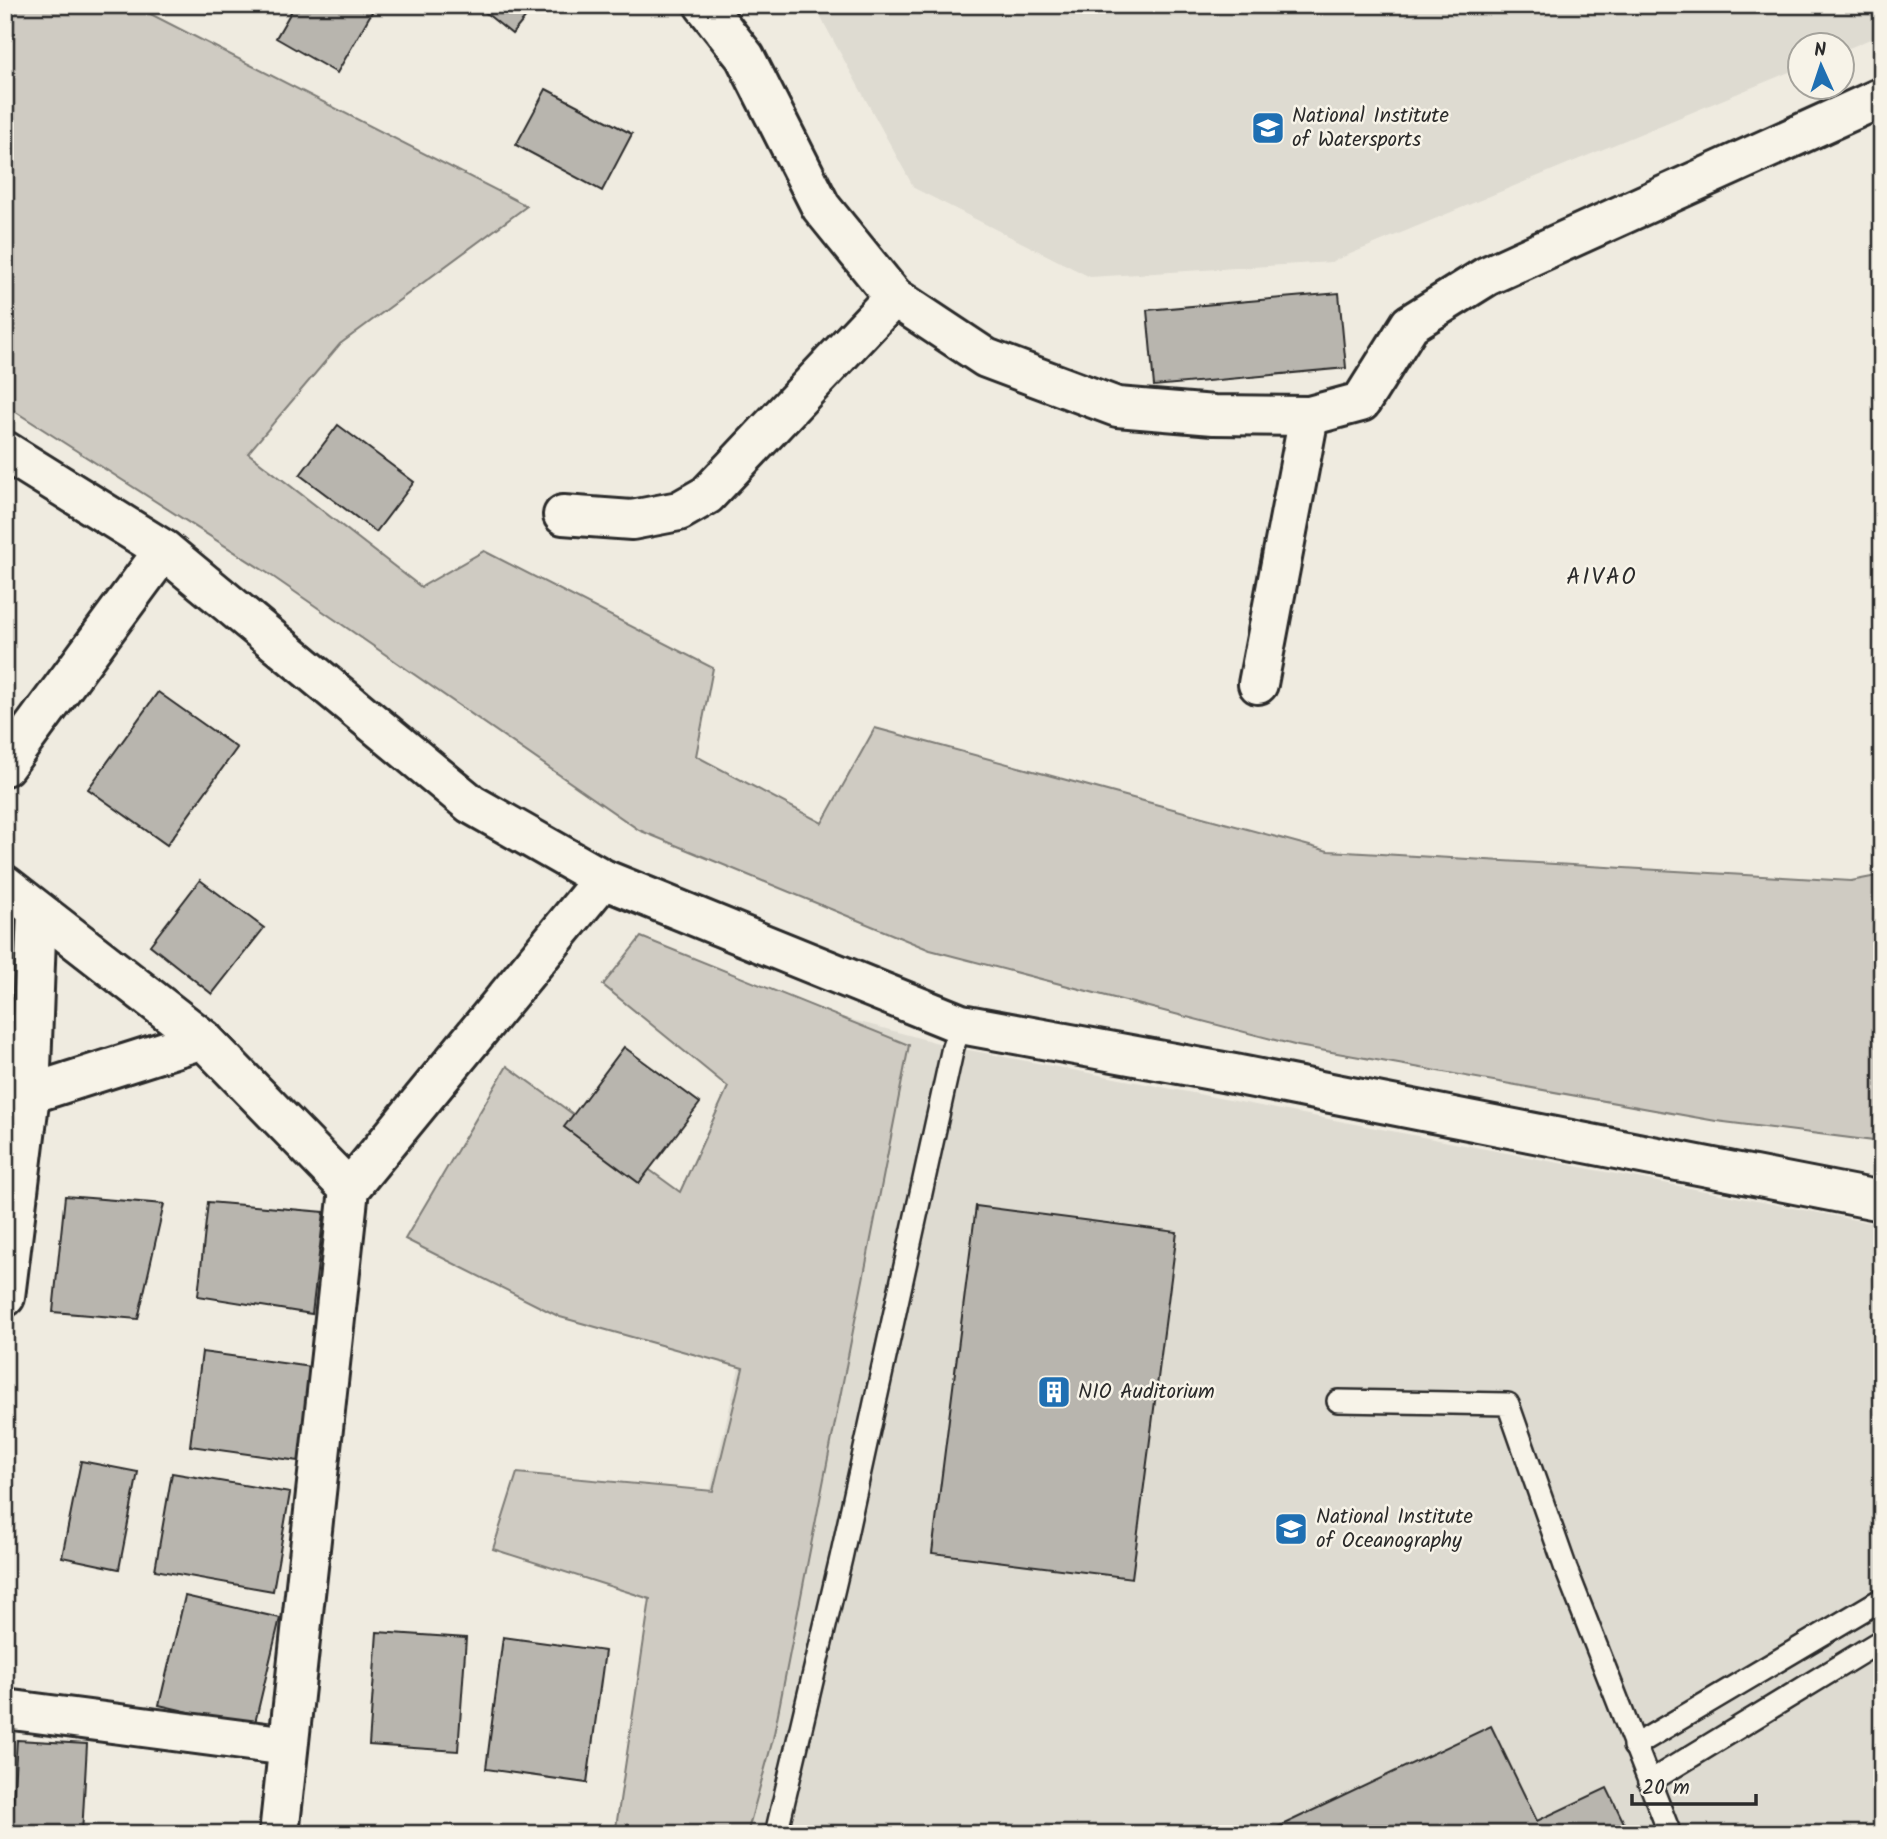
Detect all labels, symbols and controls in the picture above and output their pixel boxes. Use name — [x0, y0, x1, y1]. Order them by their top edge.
north arrow — [1786, 32, 1856, 102]
text: N — [1813, 36, 1827, 66]
place label: National Institute of Watersports — [1292, 100, 1449, 157]
school or university icon: National Institute of Watersports — [1249, 109, 1287, 147]
district label: AIVAO — [1566, 560, 1638, 596]
building icon: NIO Auditorium — [1035, 1373, 1073, 1411]
place label: NIO Auditorium — [1078, 1376, 1215, 1409]
place label: National Institute of Oceanography — [1316, 1501, 1473, 1558]
school or university icon: National Institute of Oceanography — [1272, 1510, 1310, 1548]
scale bar — [1632, 1762, 1756, 1806]
text: 20 m — [1642, 1772, 1690, 1805]

